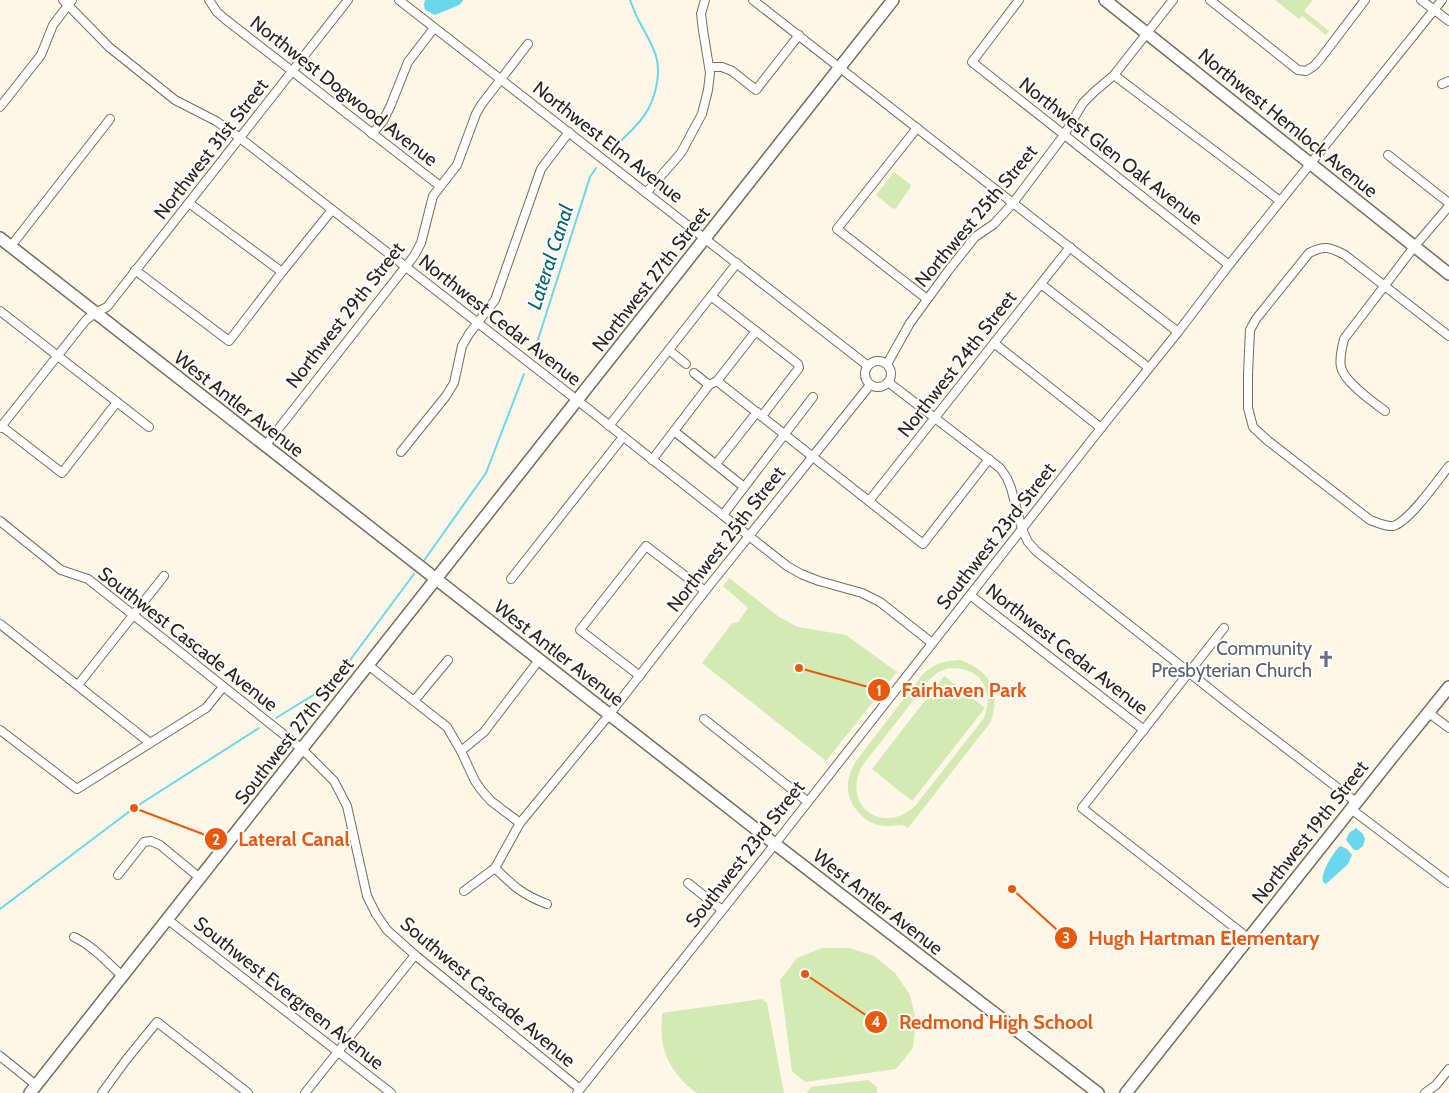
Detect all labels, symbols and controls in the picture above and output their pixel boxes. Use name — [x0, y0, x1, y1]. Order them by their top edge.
street label: Northwest Dogwood Avenue — [246, 11, 442, 171]
street label: Northwest Hemlock Avenue — [1194, 44, 1383, 203]
street label: Northwest Glen Oak Avenue — [1015, 72, 1207, 230]
street label: Northwest 31st Street — [149, 74, 273, 224]
street label: Northwest Elm Avenue — [528, 76, 688, 208]
street label: Northwest 25th Street — [910, 140, 1042, 292]
water label: Lateral Canal — [522, 201, 578, 312]
street label: Northwest 27th Street — [587, 202, 715, 356]
street label: Northwest 29th Street — [281, 237, 409, 392]
street label: Northwest Cedar Avenue — [414, 250, 586, 391]
street label: Northwest 24th Street — [893, 286, 1021, 442]
street label: West Antler Avenue — [169, 346, 309, 462]
street label: Southwest 23rd Street — [932, 458, 1061, 614]
street label: Northwest 25th Street — [662, 461, 790, 616]
street label: Southwest Cascade Avenue — [94, 562, 282, 716]
street label: Northwest Cedar Avenue — [981, 579, 1153, 720]
street label: West Antler Avenue — [489, 595, 629, 711]
place label: Community Presbyterian Church — [1151, 637, 1312, 682]
church icon: Community Presbyterian Church — [1316, 649, 1336, 669]
street label: Southwest 27th Street — [230, 653, 359, 809]
callout: Fairhaven Park — [866, 673, 1036, 708]
text: Fairhaven Park — [901, 678, 1027, 702]
text: 1 — [876, 682, 882, 700]
street label: Northwest 19th Street — [1247, 756, 1373, 908]
street label: Southwest 23rd Street — [681, 776, 810, 932]
callout: Lateral Canal — [203, 822, 360, 857]
text: Lateral Canal — [238, 827, 350, 851]
text: 2 — [212, 831, 220, 849]
street label: West Antler Avenue — [808, 844, 948, 960]
street label: Southwest Evergreen Avenue — [189, 912, 389, 1075]
street label: Southwest Cascade Avenue — [396, 912, 580, 1072]
callout: Hugh Hartman Elementary — [1053, 921, 1330, 956]
text: Hugh Hartman Elementary — [1088, 926, 1320, 950]
text: 3 — [1062, 929, 1070, 947]
callout: Redmond High School — [864, 1005, 1103, 1040]
text: Redmond High School — [899, 1010, 1093, 1034]
text: 4 — [871, 1013, 881, 1031]

